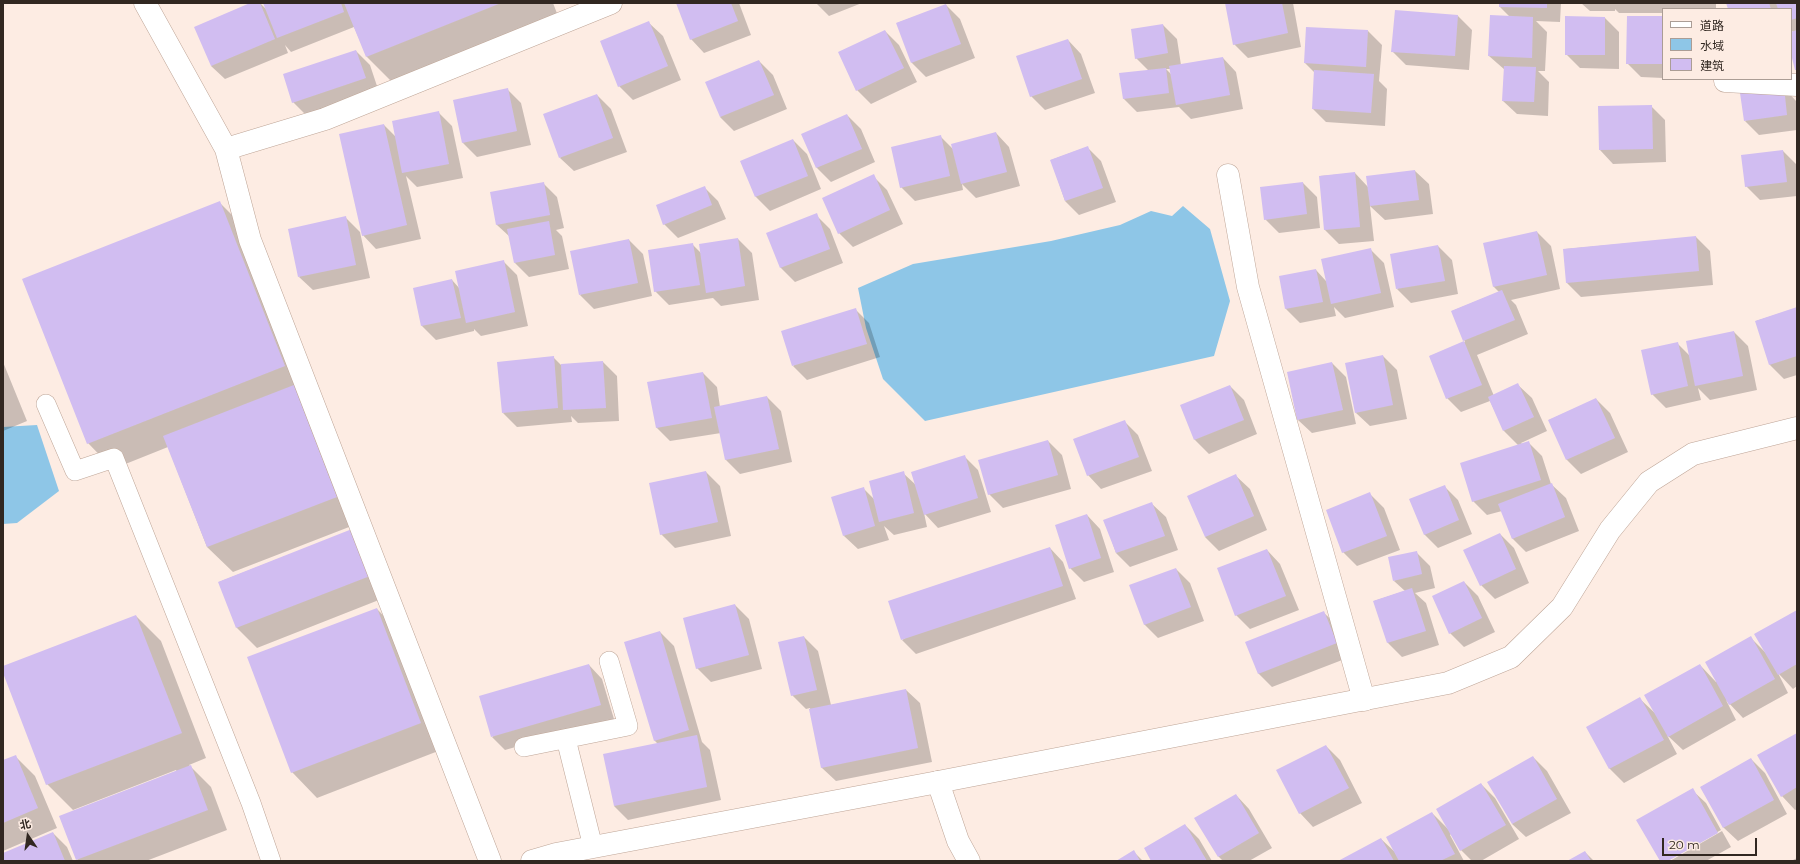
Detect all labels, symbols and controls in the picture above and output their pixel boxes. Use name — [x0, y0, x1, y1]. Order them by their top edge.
legend — [1662, 8, 1792, 80]
text: 道路 — [1700, 18, 1724, 33]
text: 水域 — [1700, 38, 1724, 53]
text: 建筑 — [1700, 58, 1724, 73]
north arrow — [8, 816, 48, 856]
text: 北 — [18, 816, 32, 832]
scale bar — [1664, 830, 1759, 856]
text: 20 m — [1669, 837, 1700, 852]

